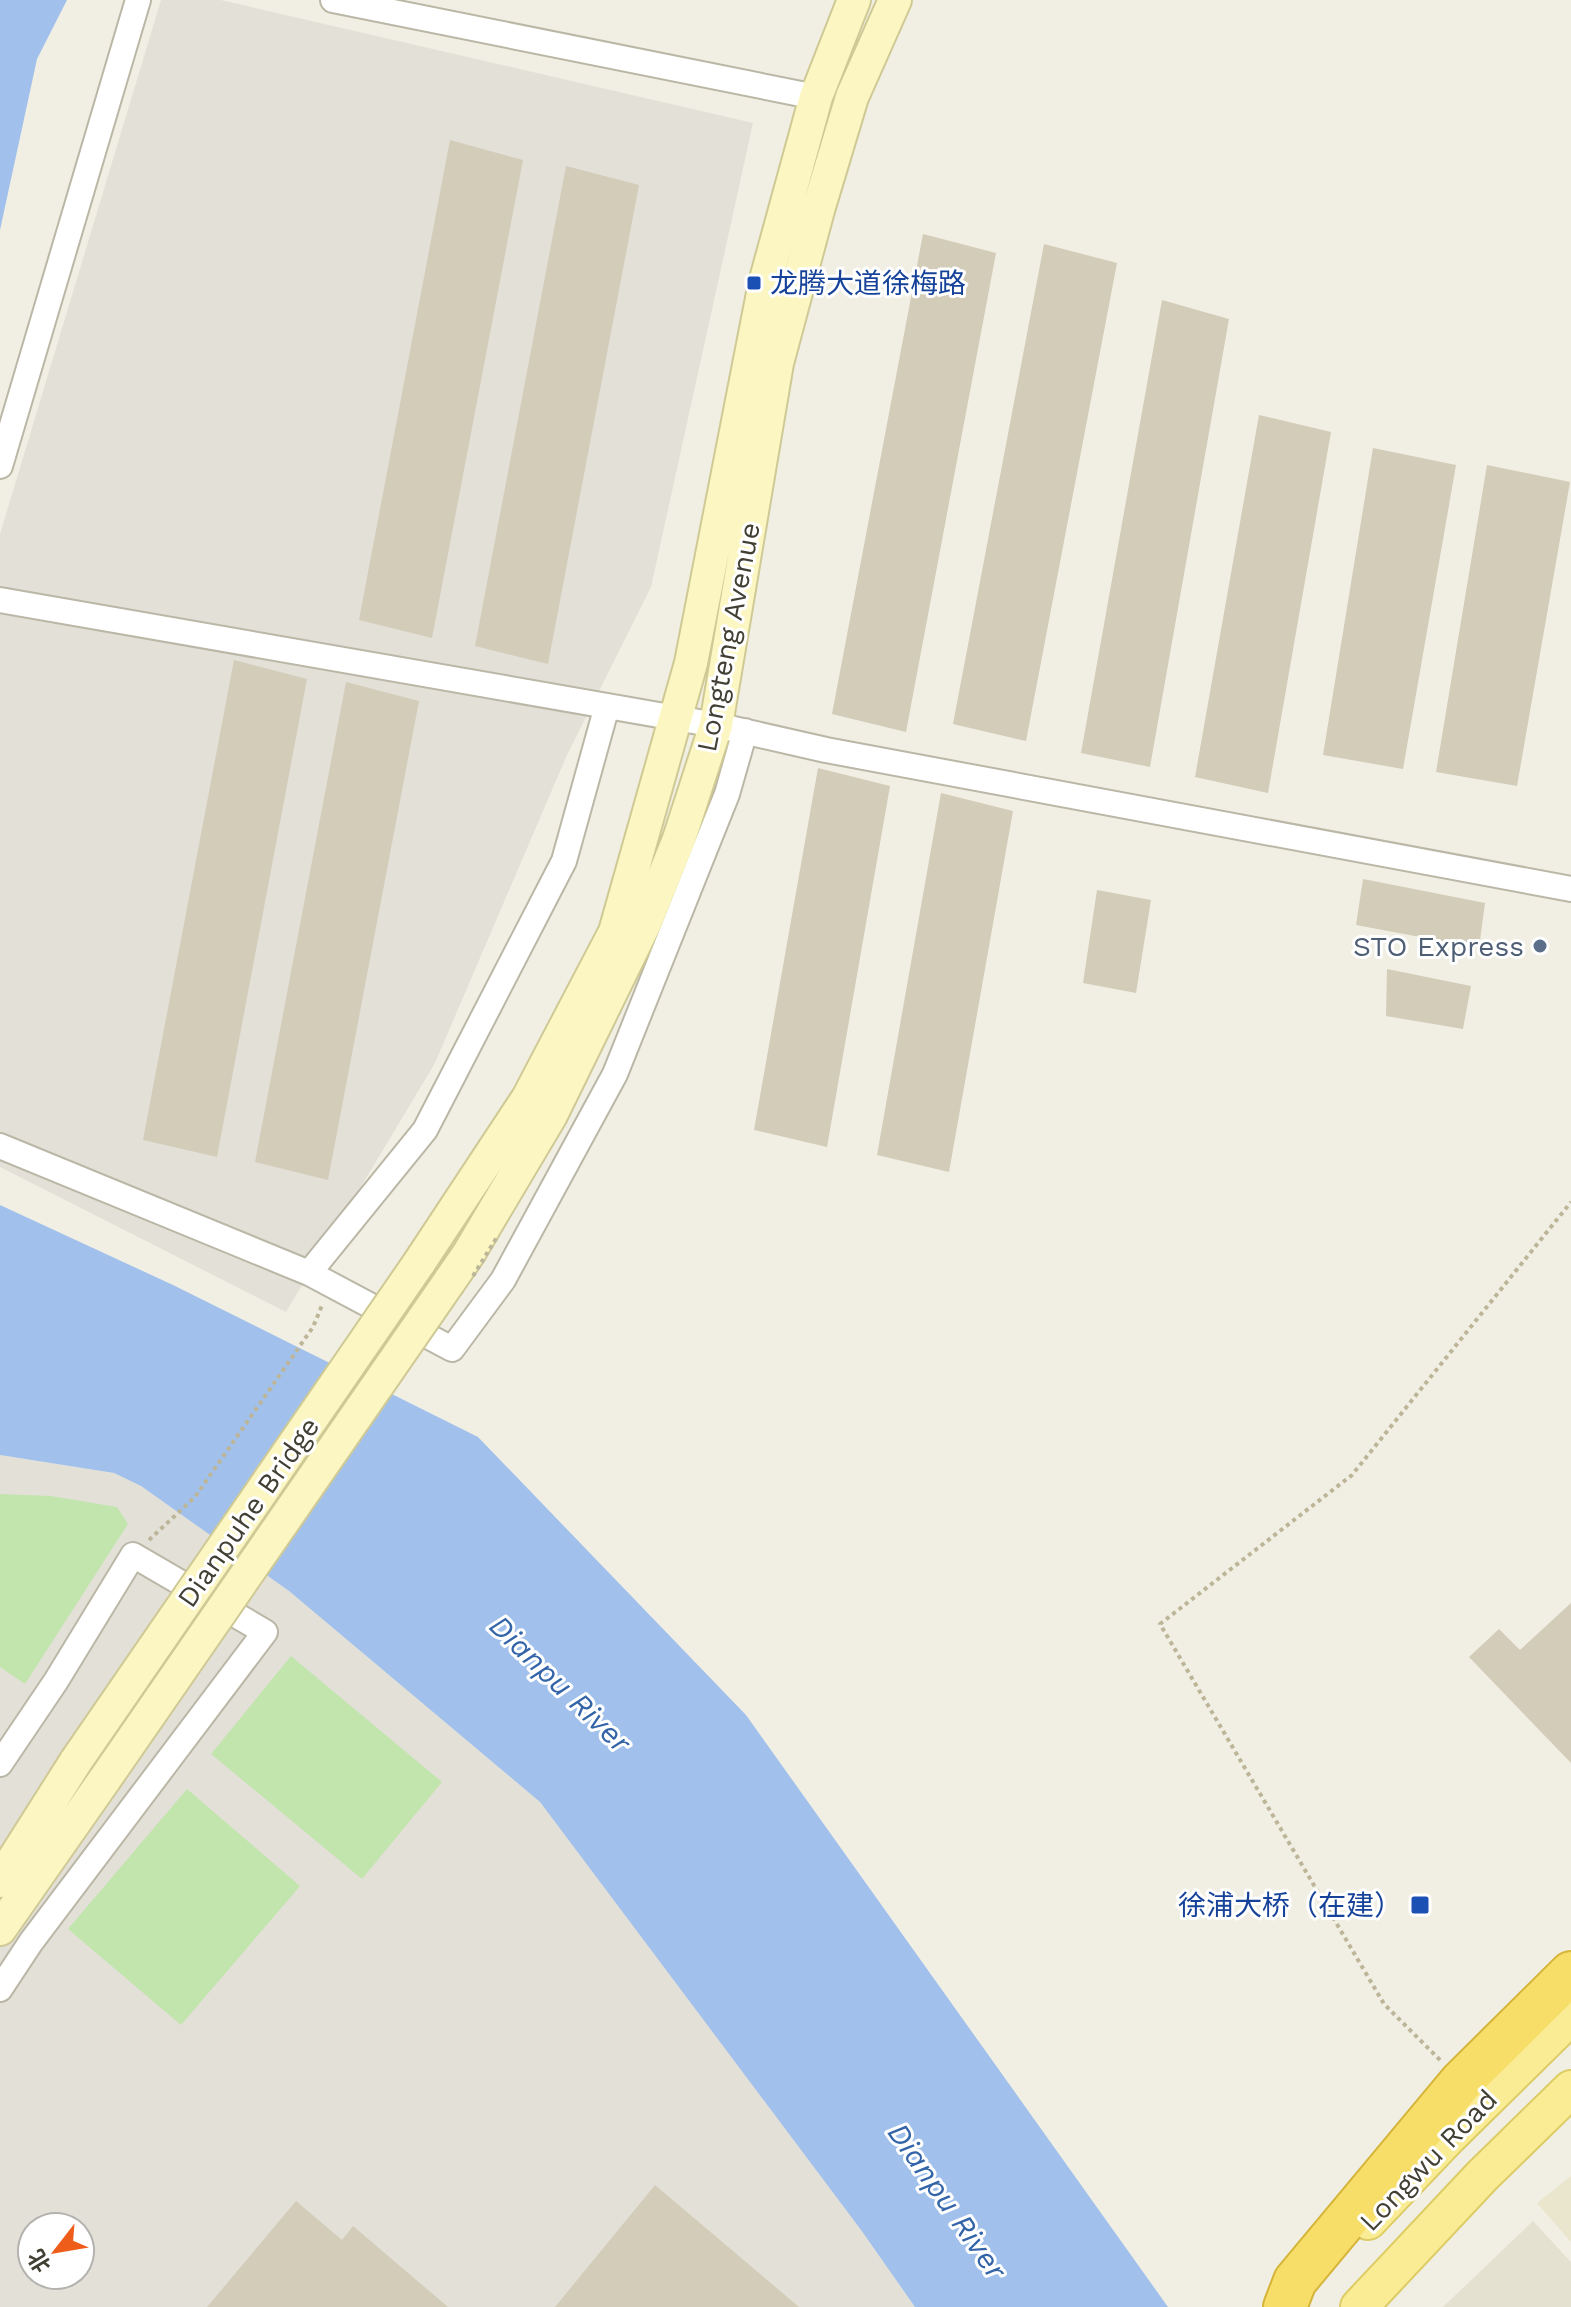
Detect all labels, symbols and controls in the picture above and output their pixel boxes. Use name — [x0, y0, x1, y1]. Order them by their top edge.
place label: 龙腾大道徐梅路 — [770, 267, 966, 300]
marker: 龙腾大道徐梅路 — [745, 274, 763, 292]
street label: Longteng Avenue — [690, 520, 767, 755]
place label: STO Express — [1353, 930, 1524, 963]
marker: STO Express — [1531, 937, 1549, 955]
street label: Dianpuhe Bridge — [171, 1411, 326, 1614]
water label: Dianpu River — [483, 1608, 639, 1761]
place label: 徐浦大桥（在建） — [1178, 1889, 1402, 1922]
marker: 徐浦大桥（在建） — [1409, 1894, 1431, 1916]
street label: Longwu Road — [1353, 2083, 1504, 2238]
water label: Dianpu River — [881, 2116, 1015, 2287]
north arrow — [16, 2211, 96, 2291]
text: 北 — [23, 2245, 56, 2277]

